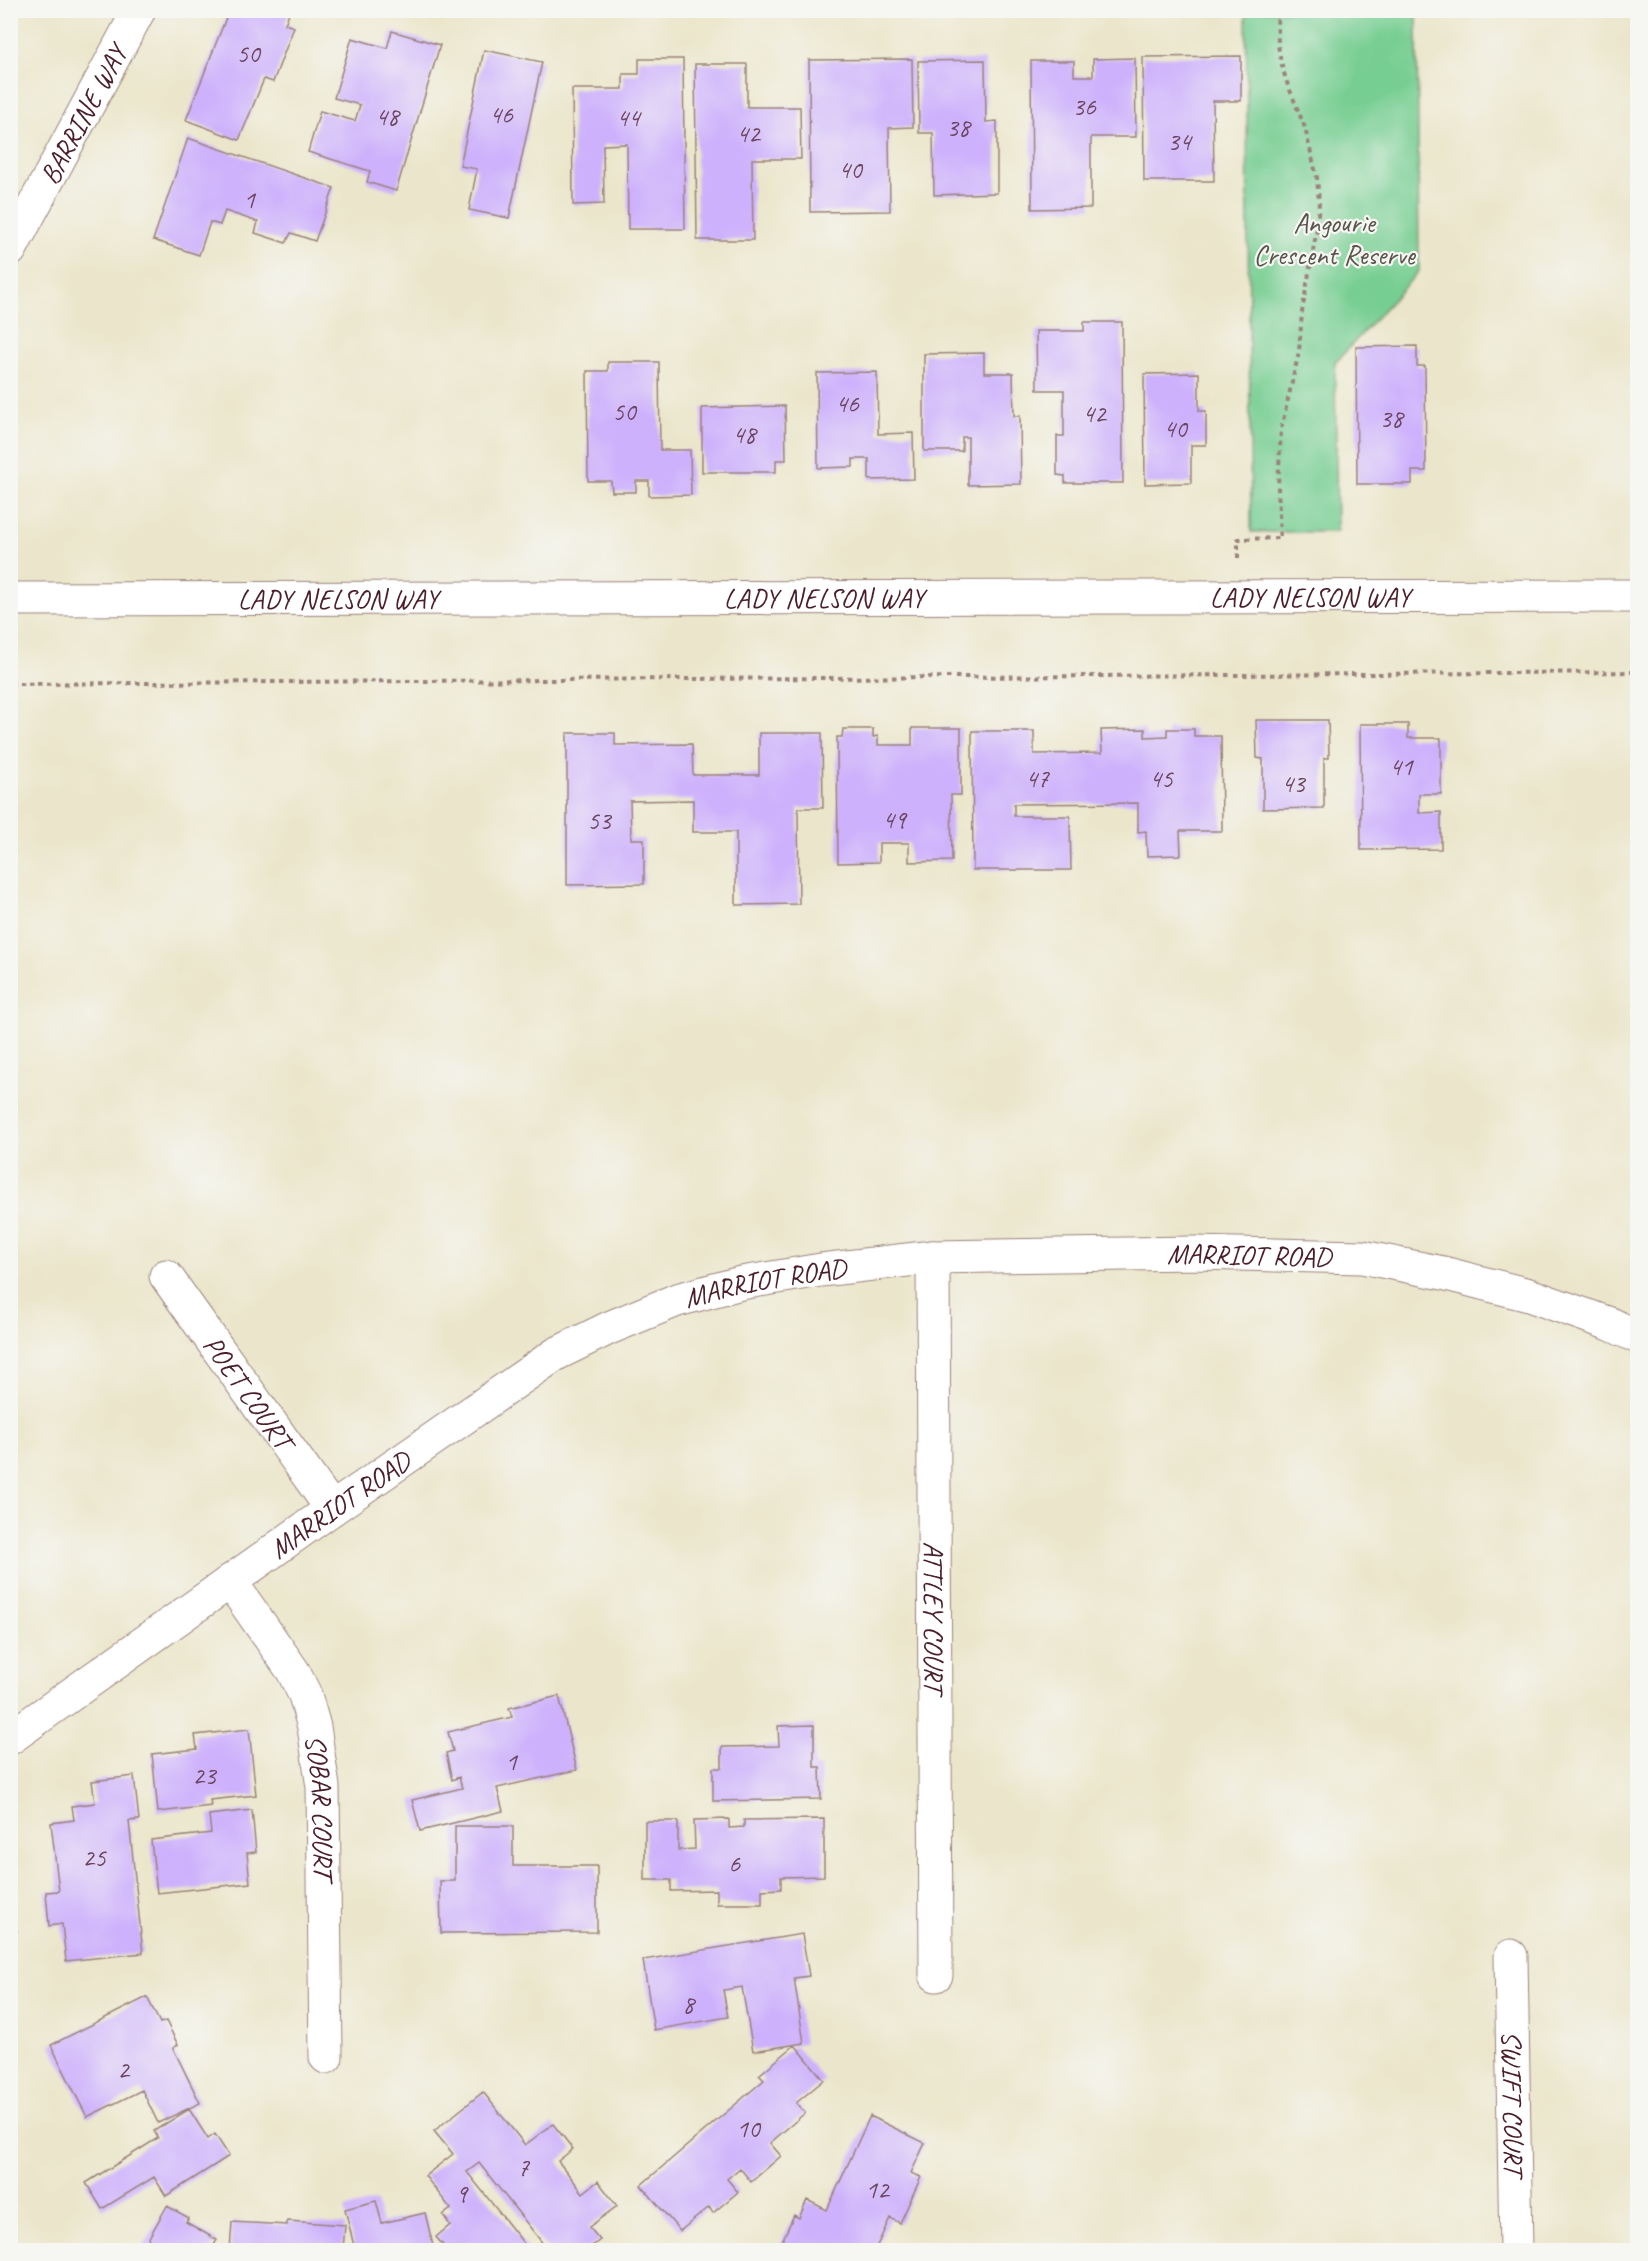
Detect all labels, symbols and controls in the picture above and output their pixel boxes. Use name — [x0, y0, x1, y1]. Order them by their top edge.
street label: BARRINE WAY — [31, 35, 136, 190]
house number: 50 — [236, 37, 262, 70]
house number: 36 — [1072, 90, 1097, 123]
house number: 46 — [489, 98, 514, 131]
house number: 48 — [375, 100, 401, 133]
house number: 44 — [616, 101, 642, 134]
house number: 38 — [946, 111, 972, 144]
house number: 42 — [736, 117, 762, 150]
house number: 34 — [1167, 125, 1193, 158]
house number: 40 — [838, 153, 864, 186]
house number: 1 — [243, 183, 256, 216]
park label: Angourie Crescent Reserve — [1253, 205, 1416, 272]
house number: 46 — [835, 387, 860, 420]
house number: 50 — [612, 395, 638, 428]
house number: 42 — [1082, 397, 1108, 430]
house number: 38 — [1379, 402, 1405, 435]
house number: 40 — [1163, 412, 1189, 445]
house number: 48 — [732, 418, 758, 451]
street label: LADY NELSON WAY — [1210, 579, 1414, 614]
street label: LADY NELSON WAY — [724, 580, 928, 615]
street label: LADY NELSON WAY — [238, 581, 442, 616]
house number: 41 — [1389, 750, 1414, 783]
house number: 47 — [1025, 762, 1050, 795]
house number: 45 — [1149, 762, 1174, 795]
house number: 43 — [1281, 767, 1307, 800]
house number: 49 — [882, 803, 908, 836]
house number: 53 — [587, 804, 613, 837]
street label: MARRIOT ROAD — [1167, 1235, 1334, 1274]
street label: MARRIOT ROAD — [680, 1249, 850, 1315]
street label: POET COURT — [196, 1328, 305, 1461]
street label: MARRIOT ROAD — [262, 1441, 419, 1566]
street label: ATTLEY COURT — [917, 1541, 952, 1699]
street label: SOBAR COURT — [298, 1733, 342, 1886]
house number: 1 — [505, 1745, 518, 1778]
house number: 23 — [192, 1759, 218, 1792]
house number: 25 — [82, 1841, 107, 1874]
house number: 6 — [728, 1847, 741, 1880]
house number: 8 — [682, 1988, 696, 2021]
street label: SWIFT COURT — [1495, 2031, 1532, 2182]
house number: 2 — [117, 2053, 131, 2086]
house number: 10 — [736, 2112, 762, 2145]
house number: 7 — [517, 2151, 530, 2184]
house number: 12 — [865, 2173, 891, 2206]
house number: 9 — [455, 2177, 469, 2210]

